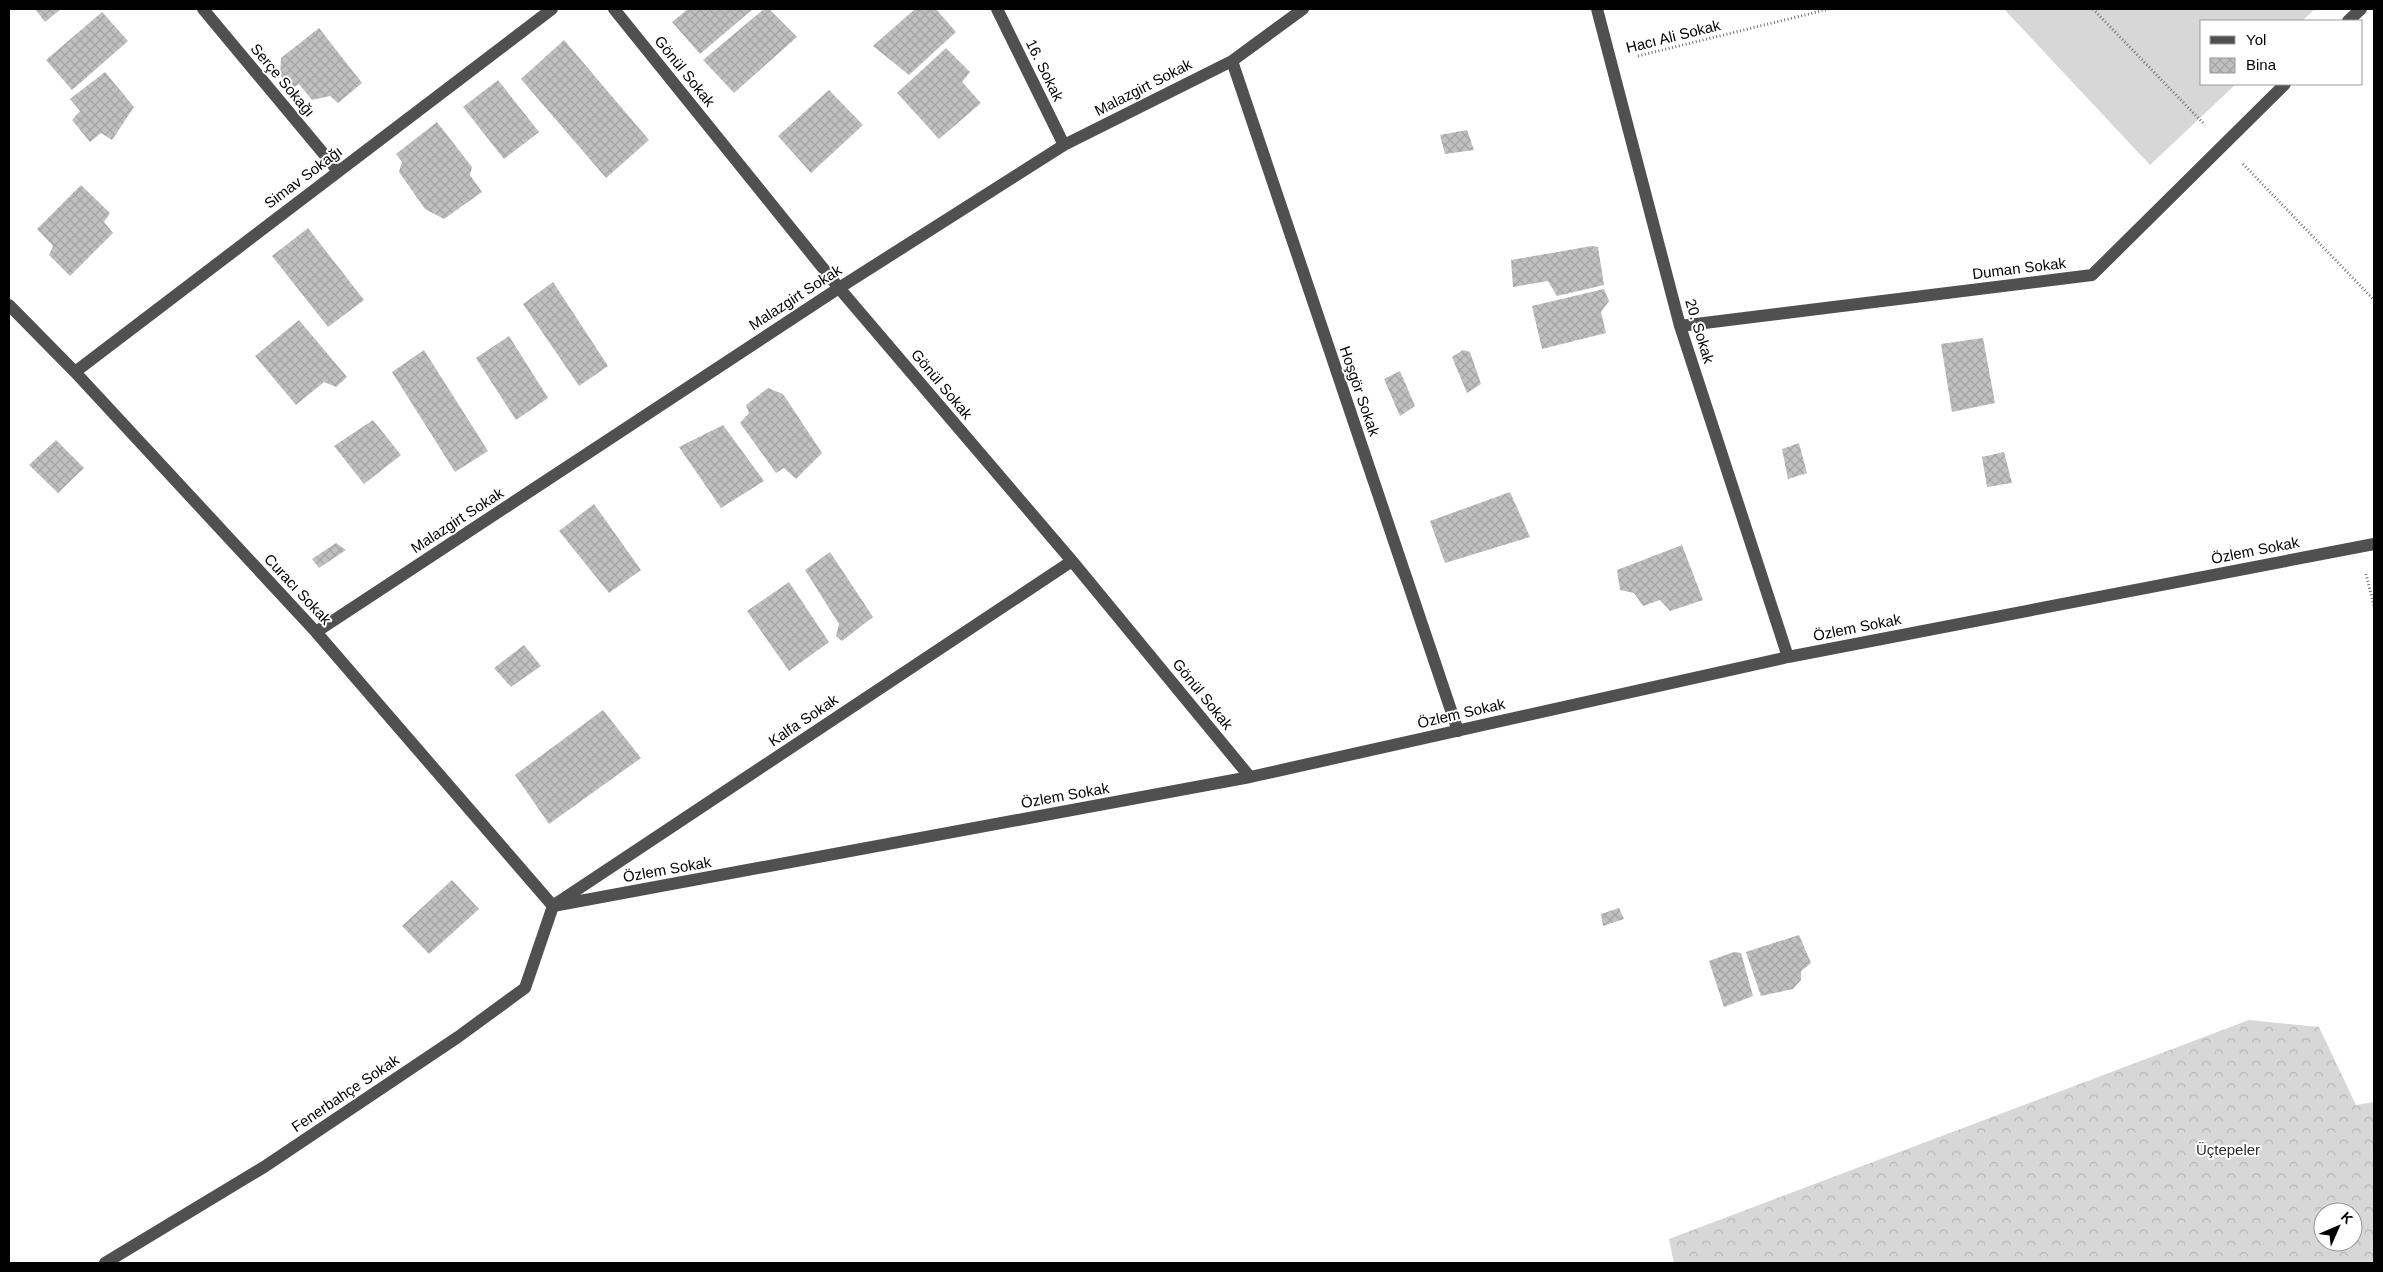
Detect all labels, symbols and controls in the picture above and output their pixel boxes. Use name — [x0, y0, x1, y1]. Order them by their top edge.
street label: Hacı Ali Sokak — [1624, 16, 1722, 56]
legend — [2200, 20, 2363, 85]
text: Yol — [2246, 31, 2266, 48]
street label: Gönül Sokak — [651, 32, 719, 110]
street label: 16. Sokak — [1023, 36, 1067, 104]
street label: Serçe Sokağı — [248, 40, 318, 120]
street label: Malazgirt Sokak — [1092, 55, 1195, 119]
text: Bina — [2246, 56, 2277, 73]
street label: Simav Sokağı — [261, 142, 345, 212]
street label: Duman Sokak — [1971, 254, 2067, 282]
street label: Malazgirt Sokak — [746, 261, 845, 333]
street label: 20. Sokak — [1682, 297, 1718, 366]
street label: Hoşgör Sokak — [1337, 344, 1384, 439]
street label: Gönül Sokak — [908, 346, 976, 423]
street label: Malazgirt Sokak — [408, 484, 507, 556]
street label: Özlem Sokak — [2210, 533, 2301, 567]
street label: Curacı Sokak — [261, 550, 335, 628]
street label: Özlem Sokak — [1812, 610, 1903, 644]
street label: Gönül Sokak — [1169, 655, 1237, 733]
street label: Kalfa Sokak — [765, 690, 841, 749]
street label: Özlem Sokak — [1416, 695, 1507, 731]
street label: Özlem Sokak — [1020, 779, 1111, 811]
street label: Özlem Sokak — [622, 853, 713, 885]
street label: Fenerbahçe Sokak — [288, 1050, 402, 1135]
park label: Üçtepeler — [2196, 1141, 2260, 1158]
north arrow — [2313, 1202, 2363, 1252]
text: K — [2338, 1209, 2356, 1227]

